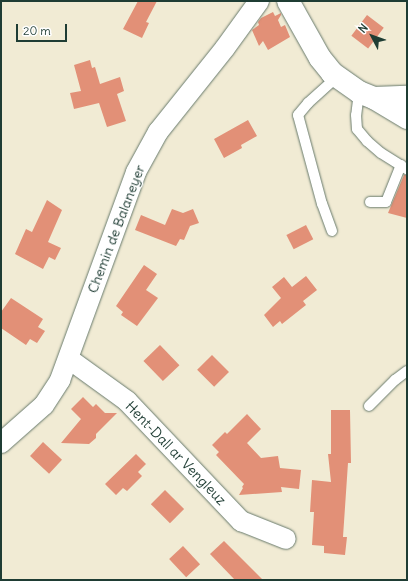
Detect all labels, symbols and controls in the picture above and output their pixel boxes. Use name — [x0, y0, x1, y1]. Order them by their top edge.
scale bar — [18, 16, 69, 42]
north arrow — [352, 16, 392, 56]
text: N — [355, 21, 371, 36]
text: 20 m — [23, 23, 51, 38]
street label: Chemin de Balaneyer — [84, 163, 148, 295]
street label: Hent-Dall ar Vengleuz — [122, 398, 230, 508]

